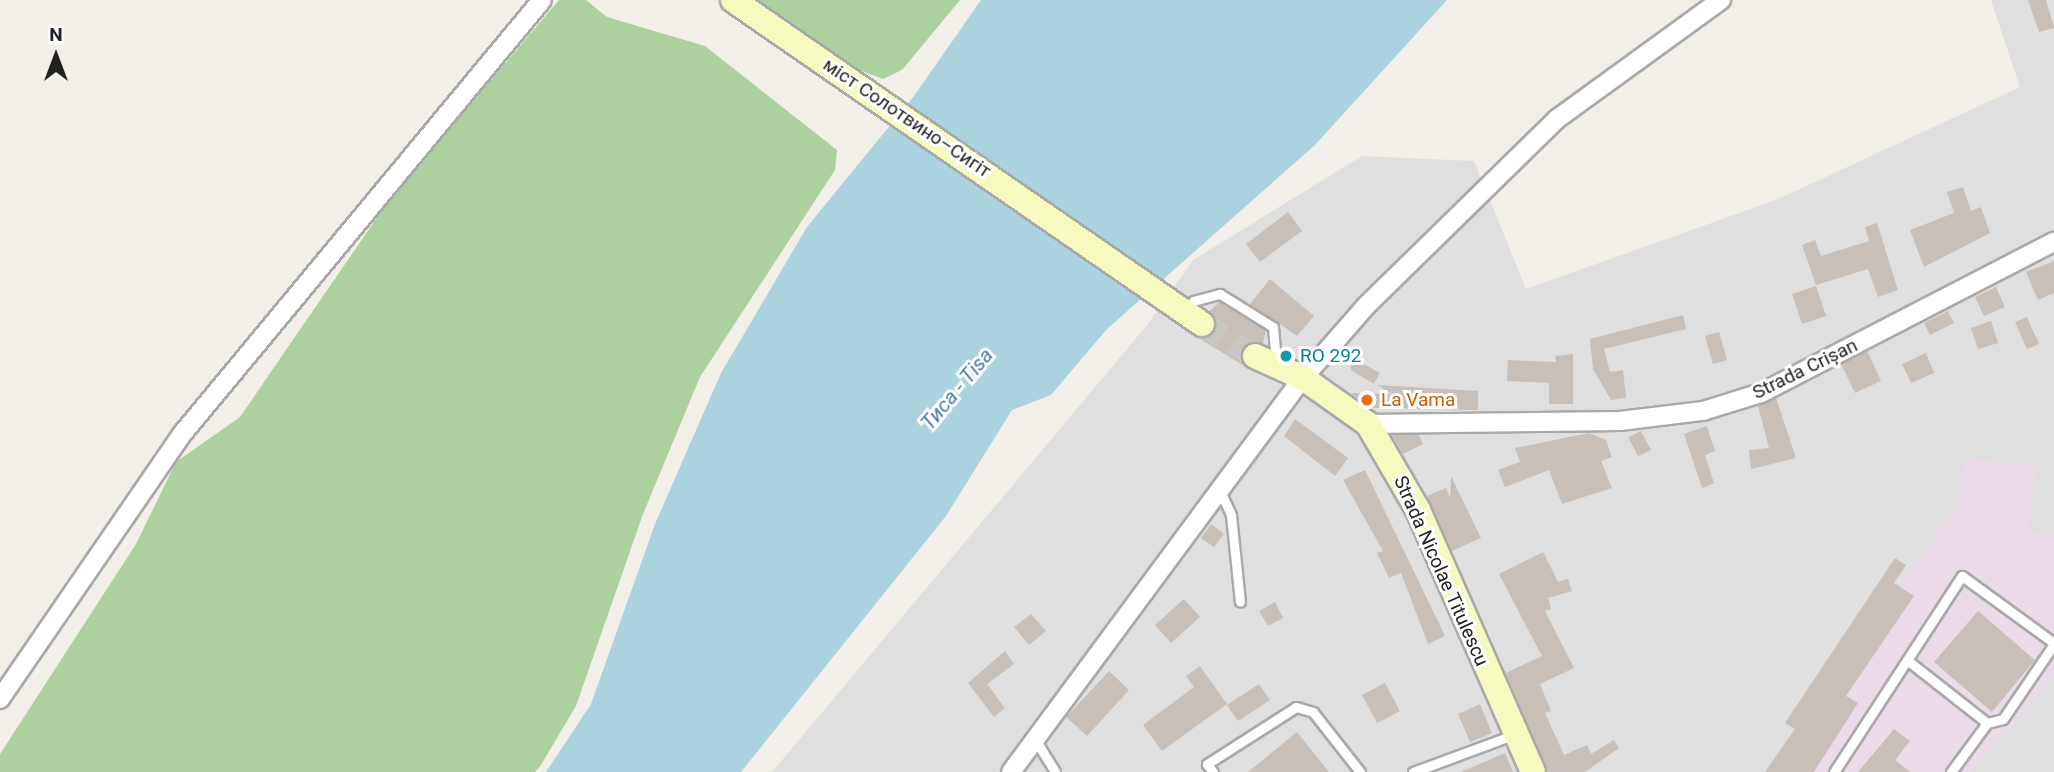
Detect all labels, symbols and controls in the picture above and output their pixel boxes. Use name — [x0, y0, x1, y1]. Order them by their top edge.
north arrow — [21, 21, 91, 91]
text: N — [49, 23, 63, 46]
street label: міст Солотвино–Сигіт — [819, 53, 995, 183]
street label: Strada Crișan — [1749, 334, 1861, 404]
water label: Тиса - Tisa — [915, 343, 999, 435]
place label: RO 292 — [1300, 345, 1362, 367]
marker: RO 292 — [1278, 348, 1294, 364]
place label: La Vama — [1381, 389, 1455, 411]
marker: La Vama — [1359, 392, 1375, 408]
street label: Strada Nicolae Titulescu — [1389, 472, 1493, 670]

